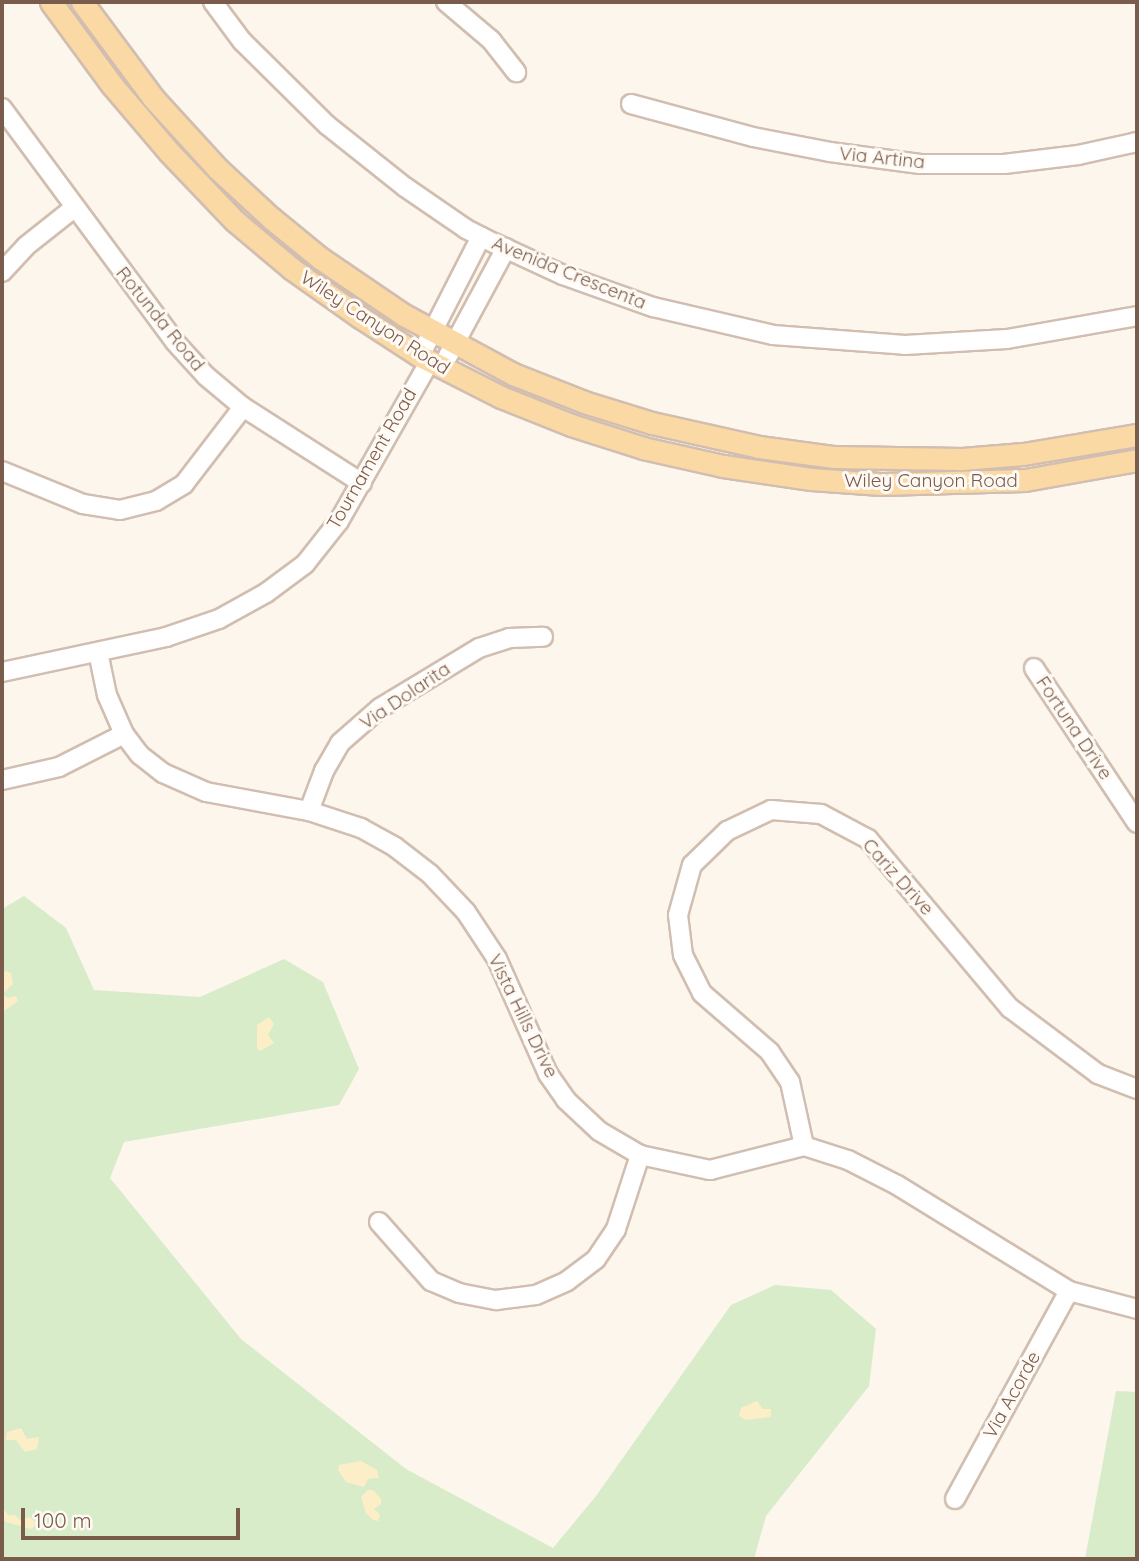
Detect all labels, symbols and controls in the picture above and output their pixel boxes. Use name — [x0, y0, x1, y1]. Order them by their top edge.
street label: Via Artina — [838, 142, 926, 174]
street label: Avenida Crescenta — [489, 232, 649, 314]
street label: Rotunda Road — [111, 262, 209, 376]
street label: Wiley Canyon Road — [296, 266, 454, 380]
street label: Tournament Road — [322, 384, 422, 534]
street label: Wiley Canyon Road — [844, 470, 1018, 492]
street label: Via Dolarita — [356, 657, 454, 735]
street label: Fortuna Drive — [1031, 672, 1117, 784]
street label: Cariz Drive — [858, 834, 938, 920]
street label: Vista Hills Drive — [483, 950, 563, 1082]
street label: Via Acorde — [979, 1347, 1045, 1443]
scale bar — [24, 1494, 243, 1538]
text: 100 m — [34, 1507, 92, 1533]

